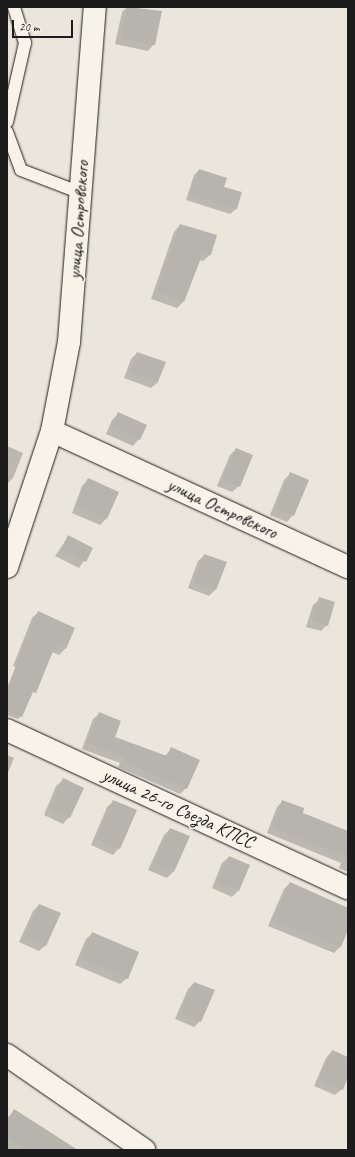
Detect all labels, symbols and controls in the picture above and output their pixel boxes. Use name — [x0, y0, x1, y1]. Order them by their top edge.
scale bar — [14, 12, 75, 38]
text: 20 m — [19, 19, 39, 35]
street label: улица Островского — [63, 159, 95, 281]
street label: улица Островского — [162, 473, 282, 545]
street label: улица 26-го Съезда КПСС — [99, 764, 257, 854]

